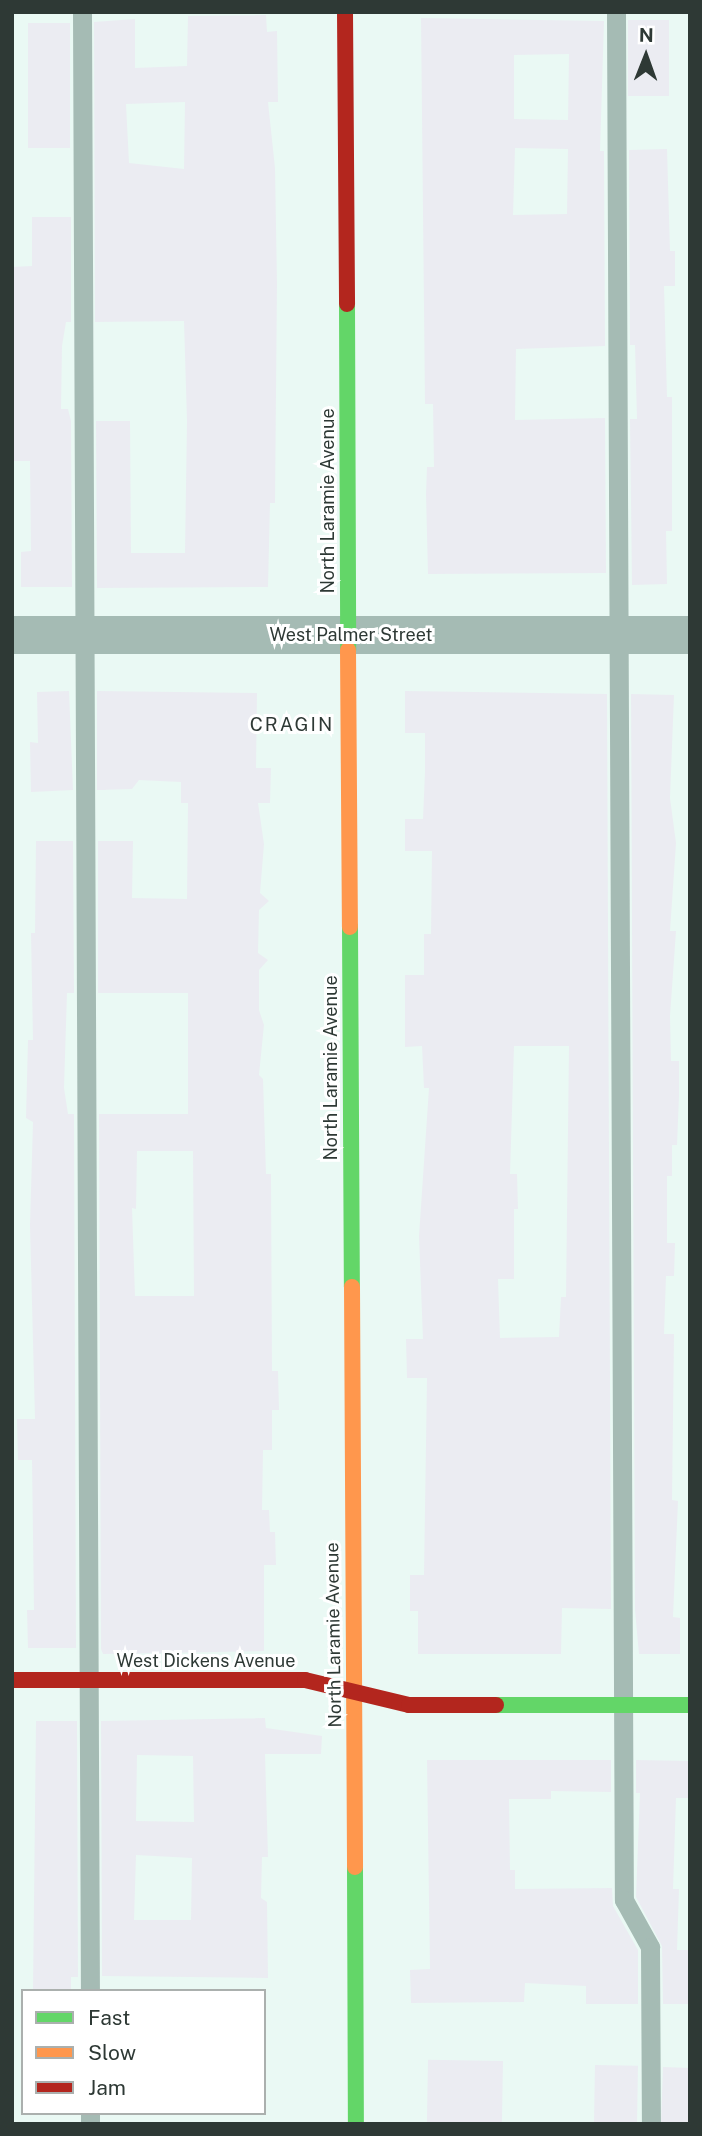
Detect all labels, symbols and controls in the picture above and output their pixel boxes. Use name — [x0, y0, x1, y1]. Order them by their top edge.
north arrow — [611, 21, 681, 91]
text: N — [639, 24, 654, 46]
street label: North Laramie Avenue — [317, 408, 339, 594]
street label: West Palmer Street — [269, 624, 433, 646]
district label: CRAGIN — [251, 714, 333, 736]
street label: North Laramie Avenue — [320, 975, 342, 1161]
street label: North Laramie Avenue — [322, 1542, 346, 1728]
street label: West Dickens Avenue — [117, 1650, 295, 1672]
legend — [21, 1989, 266, 2115]
text: Fast — [88, 2005, 130, 2030]
text: Slow — [88, 2040, 136, 2065]
text: Jam — [88, 2075, 126, 2100]

